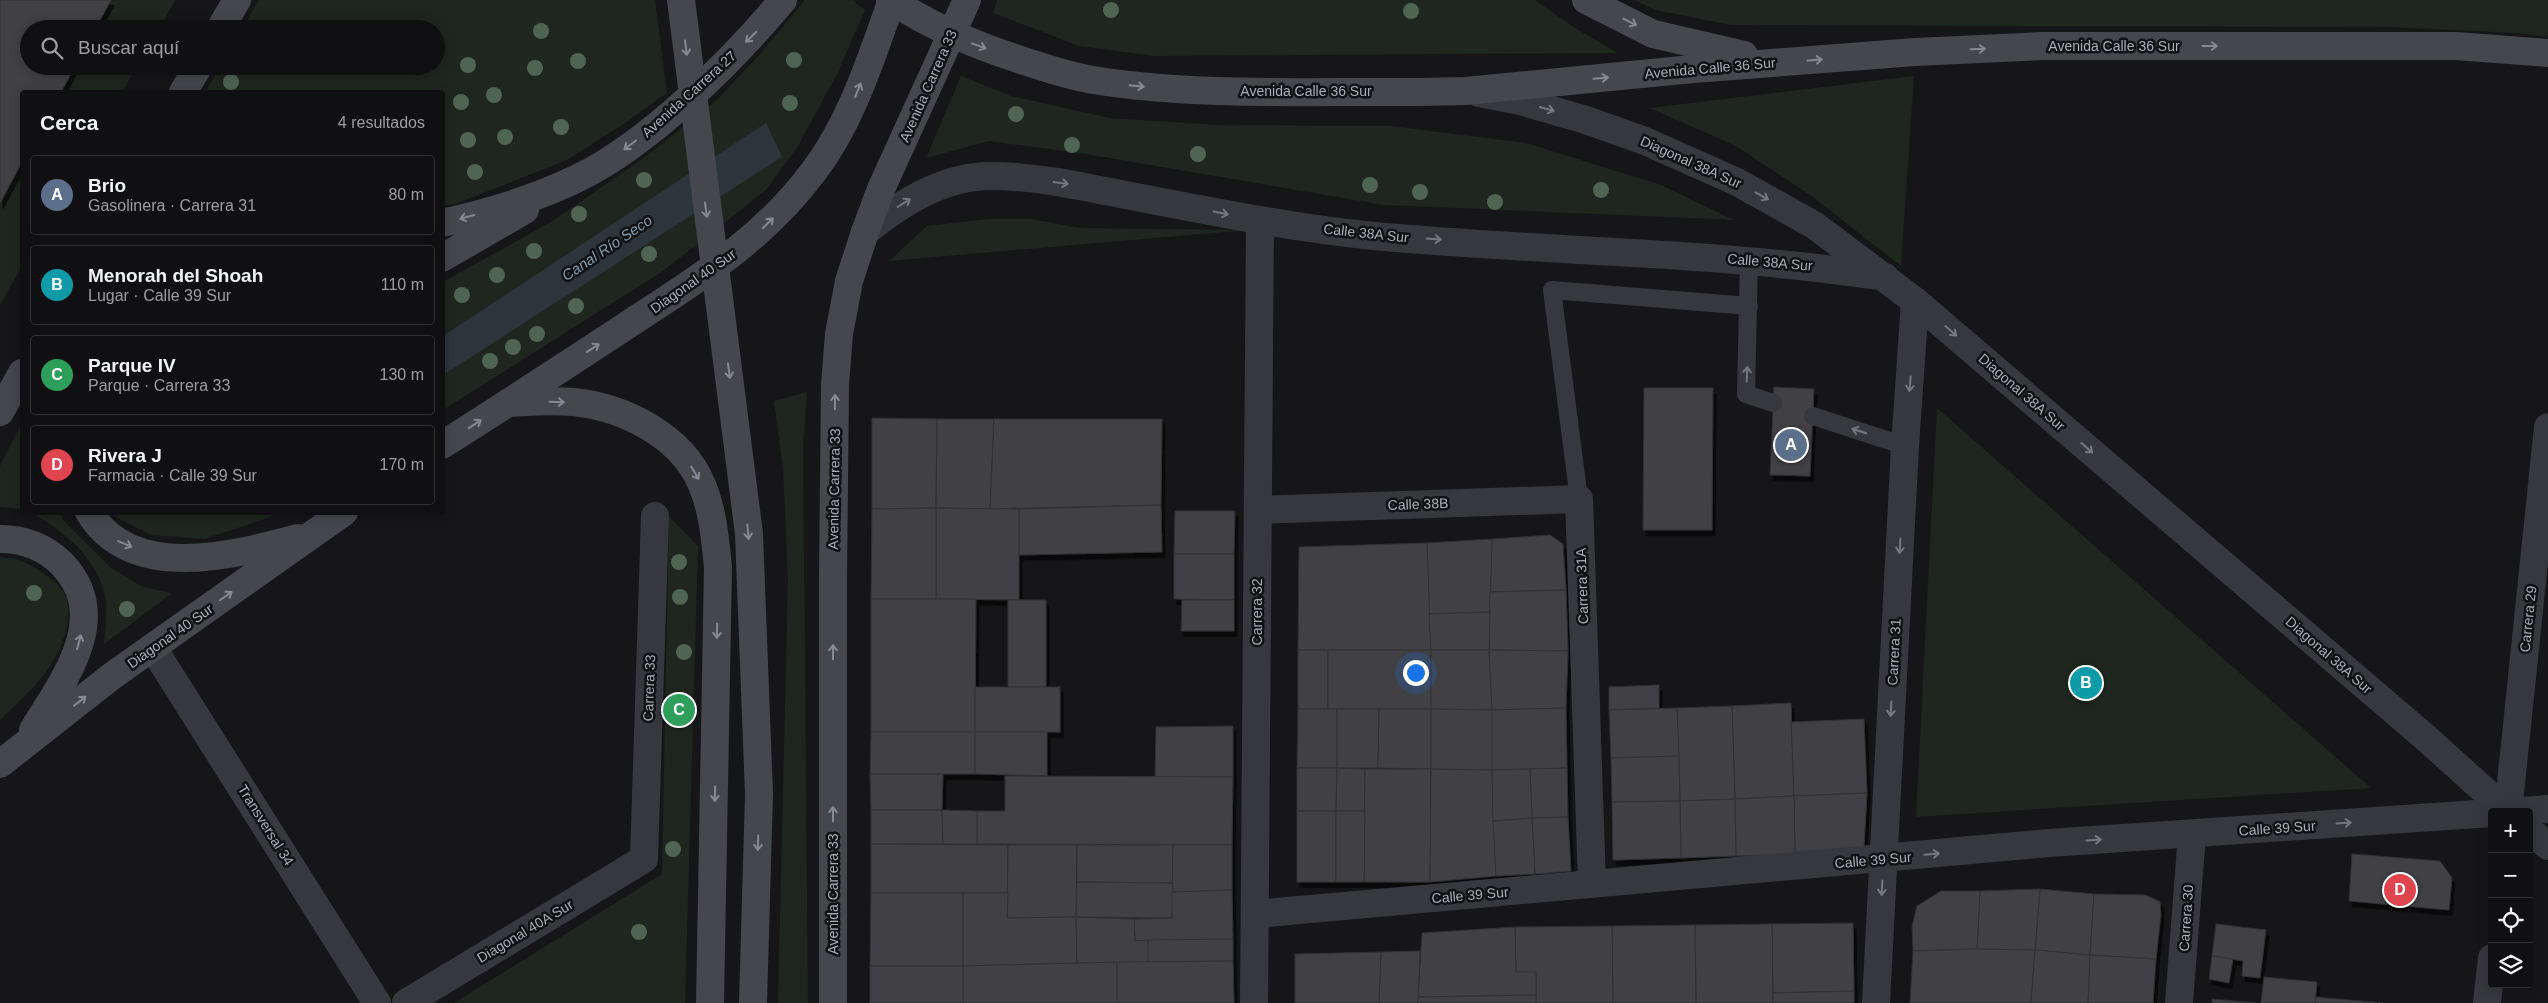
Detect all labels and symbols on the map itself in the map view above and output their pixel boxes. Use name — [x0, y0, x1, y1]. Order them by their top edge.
one-way arrow — [1622, 17, 1637, 27]
street label: Avenida Carrera 33 — [896, 27, 960, 145]
one-way arrow — [745, 31, 757, 43]
street label: Avenida Calle 36 Sur — [2048, 38, 2180, 54]
one-way arrow — [681, 40, 691, 56]
one-way arrow — [2202, 41, 2218, 51]
one-way arrow — [971, 42, 987, 51]
one-way arrow — [1969, 45, 1985, 54]
street label: Avenida Carrera 27 — [639, 47, 740, 140]
street label: Avenida Calle 36 Sur — [1644, 54, 1776, 82]
one-way arrow — [1807, 55, 1823, 64]
one-way arrow — [1593, 73, 1609, 82]
one-way arrow — [1128, 81, 1144, 90]
one-way arrow — [854, 83, 864, 98]
street label: Avenida Calle 36 Sur — [1240, 83, 1372, 99]
one-way arrow — [1539, 104, 1555, 114]
street label: Diagonal 38A Sur — [1638, 133, 1744, 192]
one-way arrow — [623, 140, 637, 150]
one-way arrow — [1052, 179, 1068, 189]
one-way arrow — [1755, 191, 1770, 201]
one-way arrow — [896, 198, 910, 208]
one-way arrow — [702, 201, 712, 217]
one-way arrow — [1212, 209, 1228, 218]
water label: Canal Río Seco — [558, 211, 655, 284]
one-way arrow — [459, 213, 475, 222]
one-way arrow — [762, 217, 774, 230]
street label: Calle 38A Sur — [1323, 221, 1410, 245]
one-way arrow — [1425, 235, 1441, 244]
street label: Diagonal 40 Sur — [647, 245, 739, 316]
street label: Calle 38A Sur — [1727, 250, 1814, 274]
one-way arrow — [1944, 326, 1957, 337]
one-way arrow — [586, 343, 600, 353]
street label: Diagonal 38A Sur — [1976, 350, 2069, 434]
one-way arrow — [724, 362, 734, 378]
one-way arrow — [1742, 366, 1751, 382]
one-way arrow — [1905, 376, 1915, 392]
one-way arrow — [830, 394, 840, 410]
one-way arrow — [548, 397, 565, 407]
one-way arrow — [468, 419, 482, 429]
pin: A — [1775, 426, 1807, 464]
one-way arrow — [1852, 426, 1867, 435]
street label: Avenida Carrera 33 — [825, 428, 843, 550]
one-way arrow — [2081, 443, 2094, 454]
one-way arrow — [690, 465, 700, 479]
street label: Calle 38B — [1387, 495, 1449, 513]
one-way arrow — [744, 524, 753, 540]
one-way arrow — [1895, 538, 1904, 554]
one-way arrow — [117, 540, 132, 550]
street label: Carrera 31A — [1573, 547, 1591, 624]
street label: Carrera 32 — [1249, 578, 1265, 645]
street label: Carrera 29 — [2517, 585, 2539, 653]
one-way arrow — [219, 591, 233, 601]
street label: Diagonal 40 Sur — [124, 600, 216, 671]
street label: Diagonal 38A Sur — [2283, 613, 2376, 697]
street label: Carrera 31 — [1884, 618, 1904, 686]
one-way arrow — [712, 623, 722, 639]
one-way arrow — [75, 635, 85, 651]
one-way arrow — [828, 644, 838, 660]
street label: Carrera 33 — [640, 654, 658, 722]
your location — [1403, 660, 1429, 686]
pin: B — [2070, 664, 2102, 702]
pin: C — [663, 691, 695, 729]
one-way arrow — [73, 696, 86, 707]
one-way arrow — [1887, 700, 1896, 716]
street label: Transversal 34 — [235, 782, 297, 868]
one-way arrow — [710, 786, 720, 802]
one-way arrow — [828, 807, 838, 823]
street label: Calle 39 Sur — [2238, 817, 2316, 839]
one-way arrow — [2335, 818, 2351, 828]
street label: Avenida Carrera 33 — [825, 833, 841, 955]
one-way arrow — [753, 834, 763, 851]
one-way arrow — [2086, 836, 2102, 845]
street label: Calle 39 Sur — [1834, 849, 1912, 871]
one-way arrow — [1924, 849, 1940, 859]
pin: D — [2384, 871, 2416, 909]
one-way arrow — [1878, 880, 1887, 896]
street label: Calle 39 Sur — [1431, 884, 1509, 906]
street label: Carrera 30 — [2176, 884, 2196, 952]
street label: Diagonal 40A Sur — [474, 896, 576, 966]

